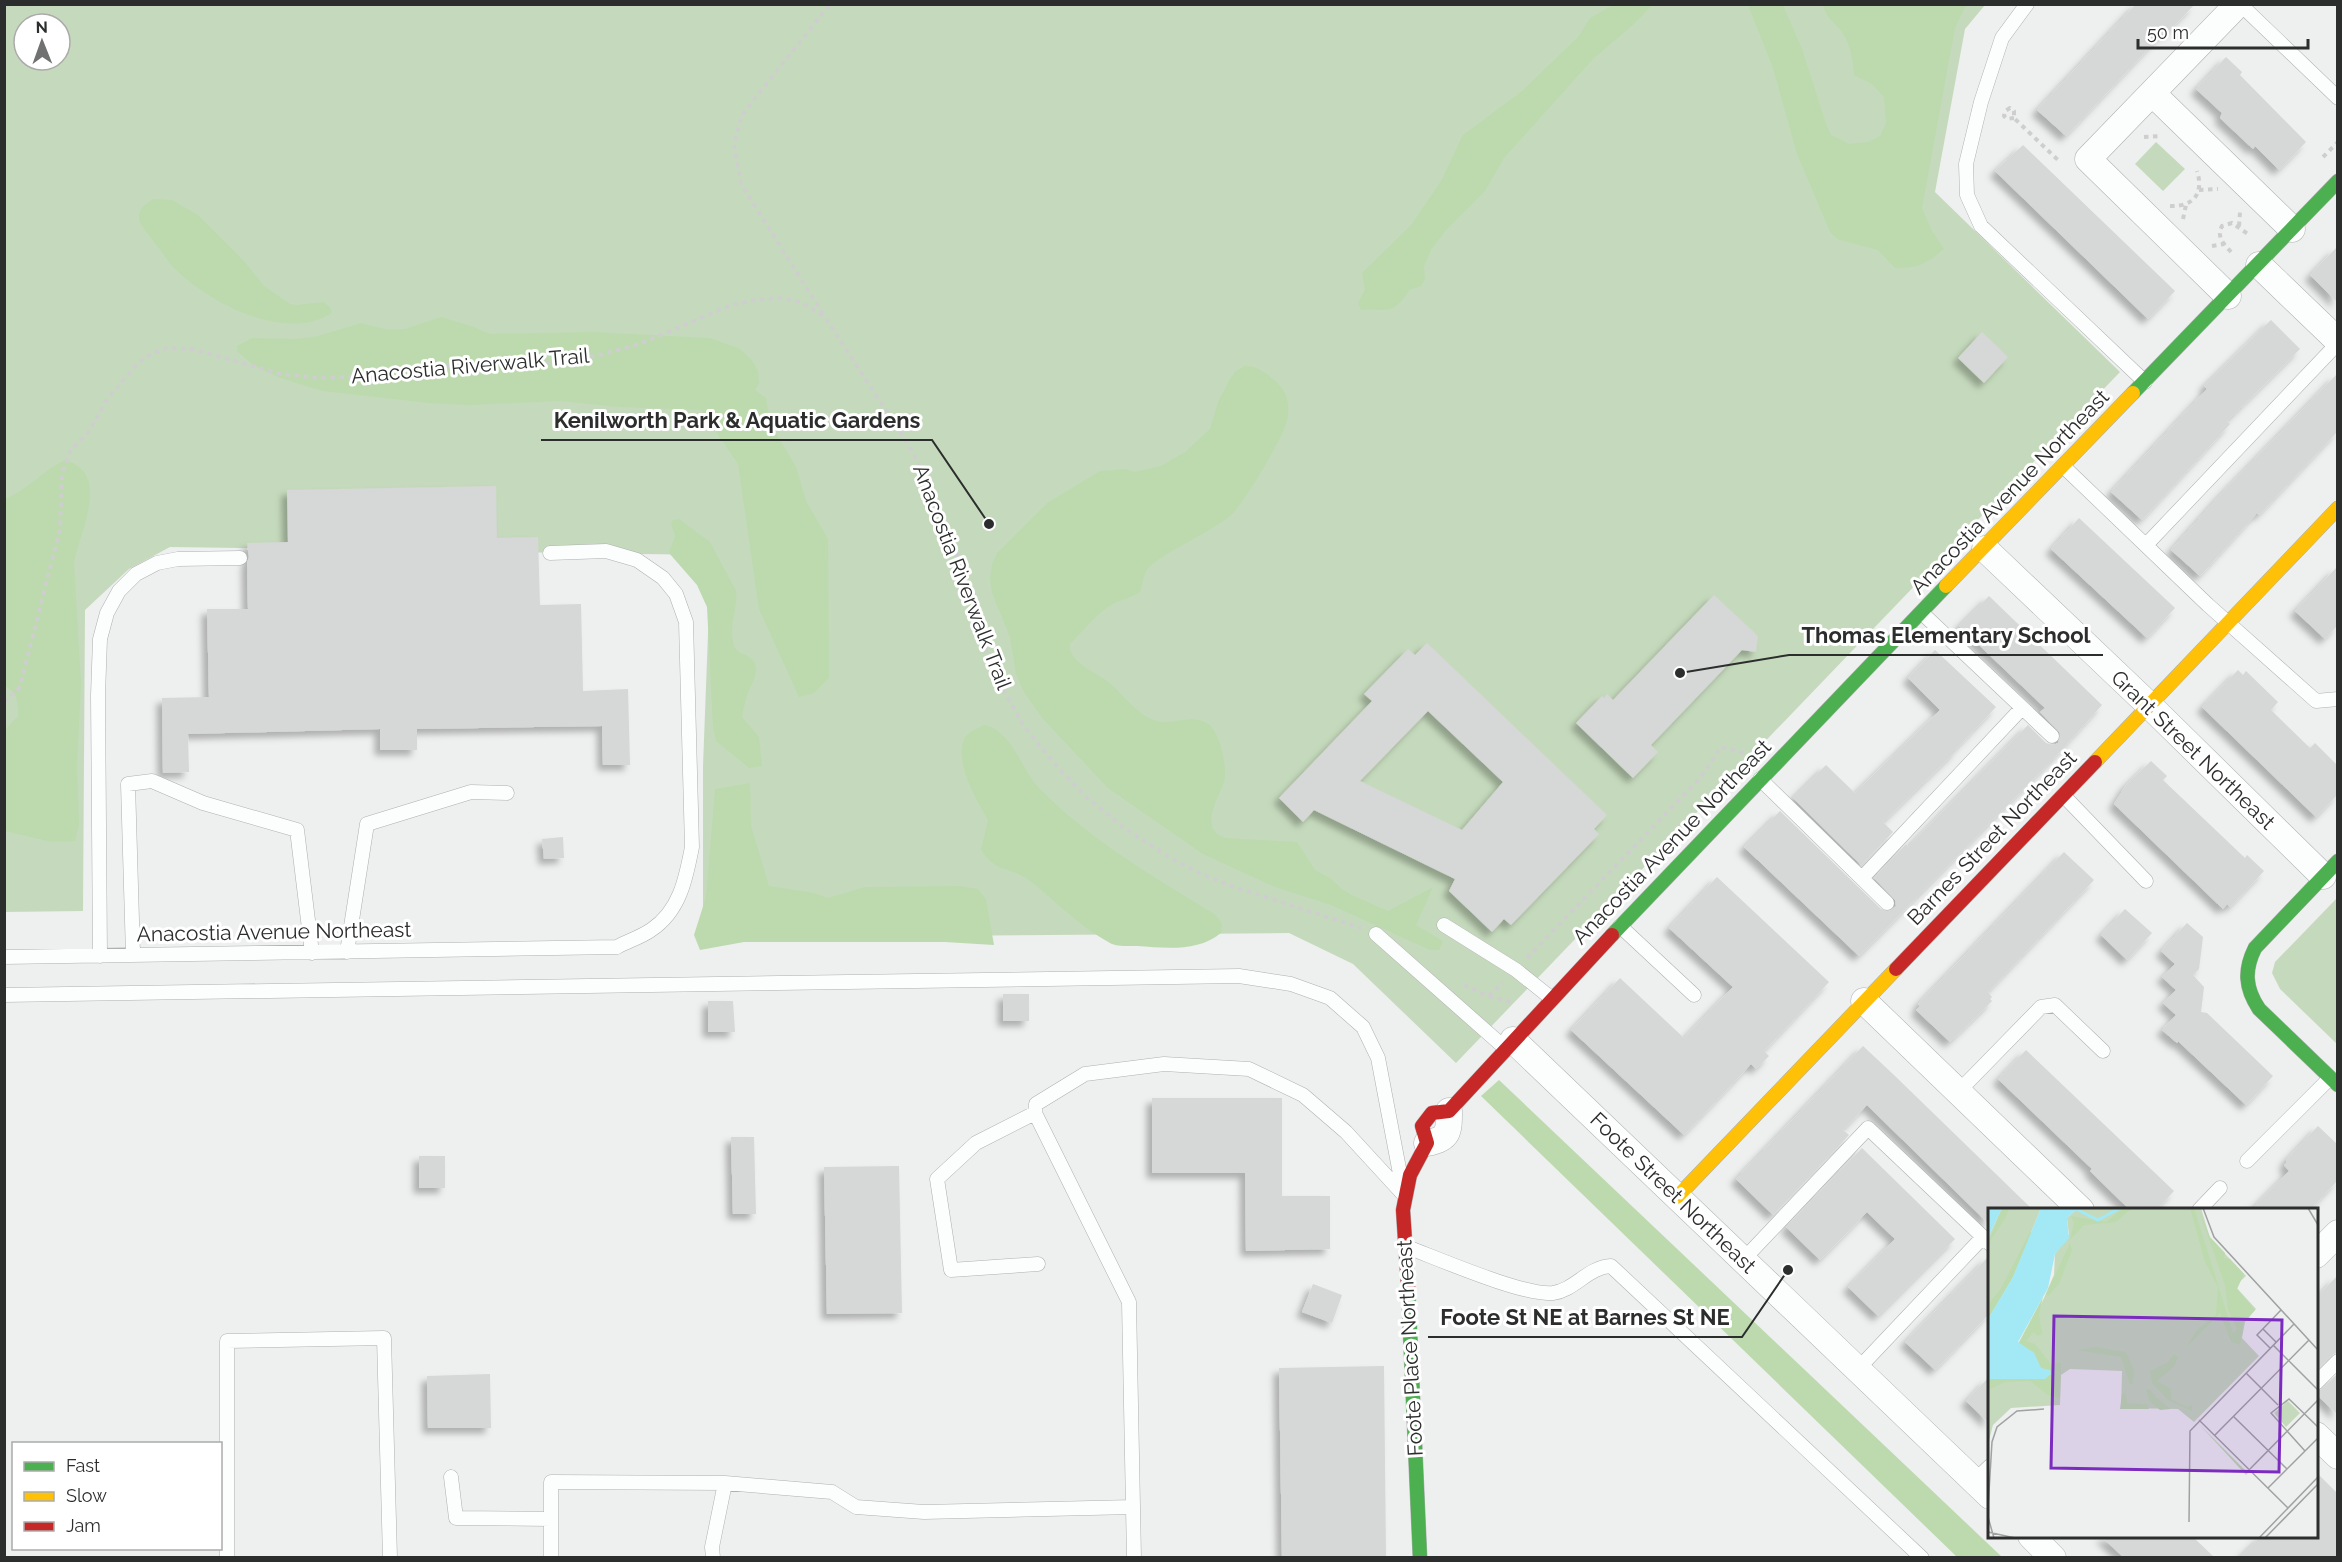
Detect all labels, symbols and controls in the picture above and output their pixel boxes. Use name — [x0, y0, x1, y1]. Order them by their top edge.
north arrow — [12, 12, 72, 72]
scale bar — [2138, 12, 2308, 50]
text: N — [35, 18, 48, 37]
text: 50 m — [2147, 22, 2189, 43]
street label: Anacostia Riverwalk Trail — [350, 343, 590, 388]
street label: Anacostia Avenue Northeast — [1905, 384, 2114, 599]
callout: Kenilworth Park & Aquatic Gardens — [541, 400, 932, 440]
text: Kenilworth Park & Aquatic Gardens — [554, 407, 920, 433]
street label: Anacostia Riverwalk Trail — [908, 461, 1017, 693]
callout: Thomas Elementary School — [1789, 615, 2103, 655]
text: Thomas Elementary School — [1802, 622, 2092, 648]
street label: Grant Street Northeast — [2106, 665, 2280, 834]
street label: Anacostia Avenue Northeast — [1567, 734, 1776, 949]
street label: Barnes Street Northeast — [1902, 745, 2081, 930]
street label: Anacostia Avenue Northeast — [136, 917, 412, 946]
street label: Foote Street Northeast — [1585, 1107, 1761, 1278]
inset map — [1988, 1208, 2318, 1538]
street label: Foote Place Northeast — [1391, 1239, 1428, 1457]
callout: Foote St NE at Barnes St NE — [1428, 1297, 1742, 1337]
text: Foote St NE at Barnes St NE — [1440, 1304, 1730, 1330]
legend — [12, 1442, 222, 1550]
text: Fast — [66, 1455, 100, 1476]
text: Slow — [66, 1485, 107, 1506]
text: Jam — [66, 1515, 101, 1536]

